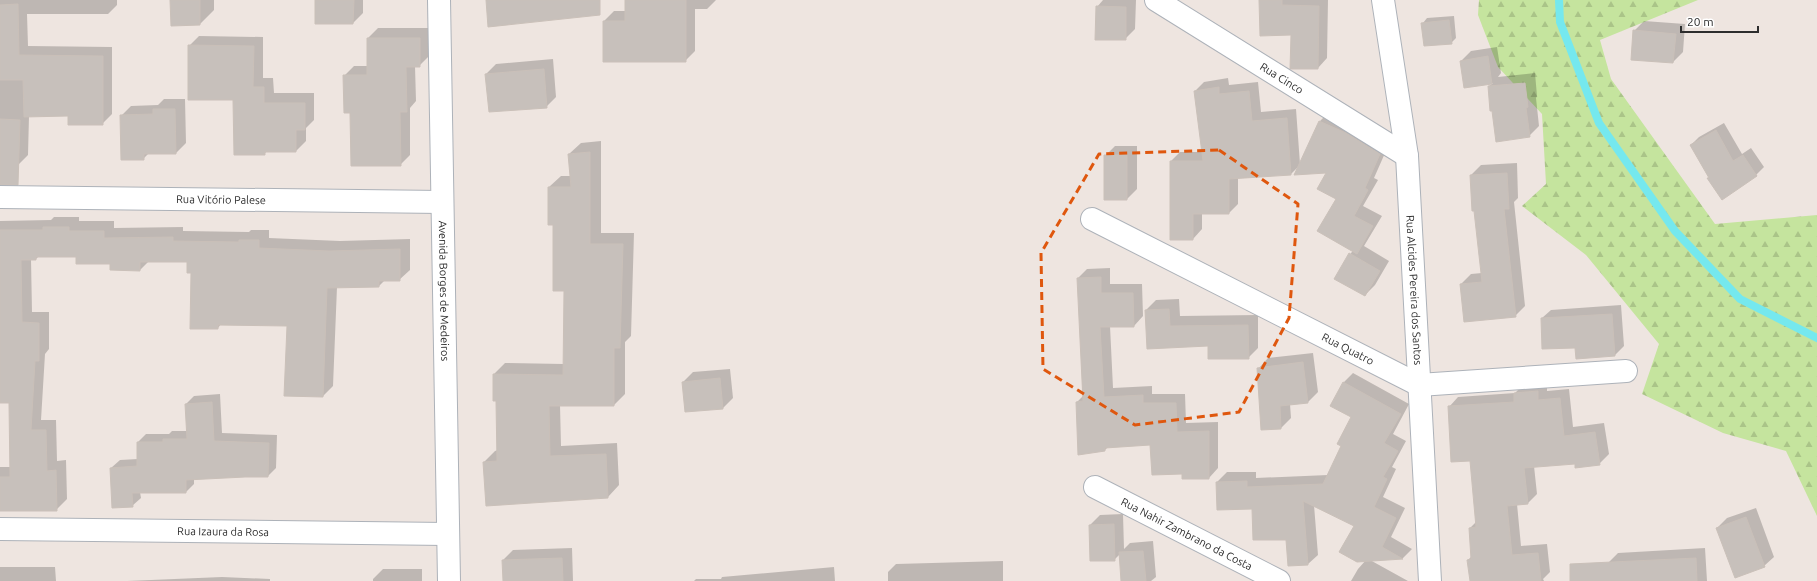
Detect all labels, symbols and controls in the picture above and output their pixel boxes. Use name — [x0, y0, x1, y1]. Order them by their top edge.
scale bar — [1681, 8, 1758, 34]
text: 20 m — [1687, 15, 1714, 28]
street label: Rua Cinco — [1258, 60, 1305, 96]
street label: Rua Vitório Palese — [176, 193, 266, 206]
street label: Rua Alcides Pereira dos Santos — [1404, 215, 1424, 365]
street label: Avenida Borges de Medeiros — [437, 221, 451, 362]
street label: Rua Quatro — [1320, 331, 1376, 367]
street label: Rua Nahir Zambrano da Costa — [1119, 495, 1254, 572]
street label: Rua Izaura da Rosa — [177, 525, 269, 538]

